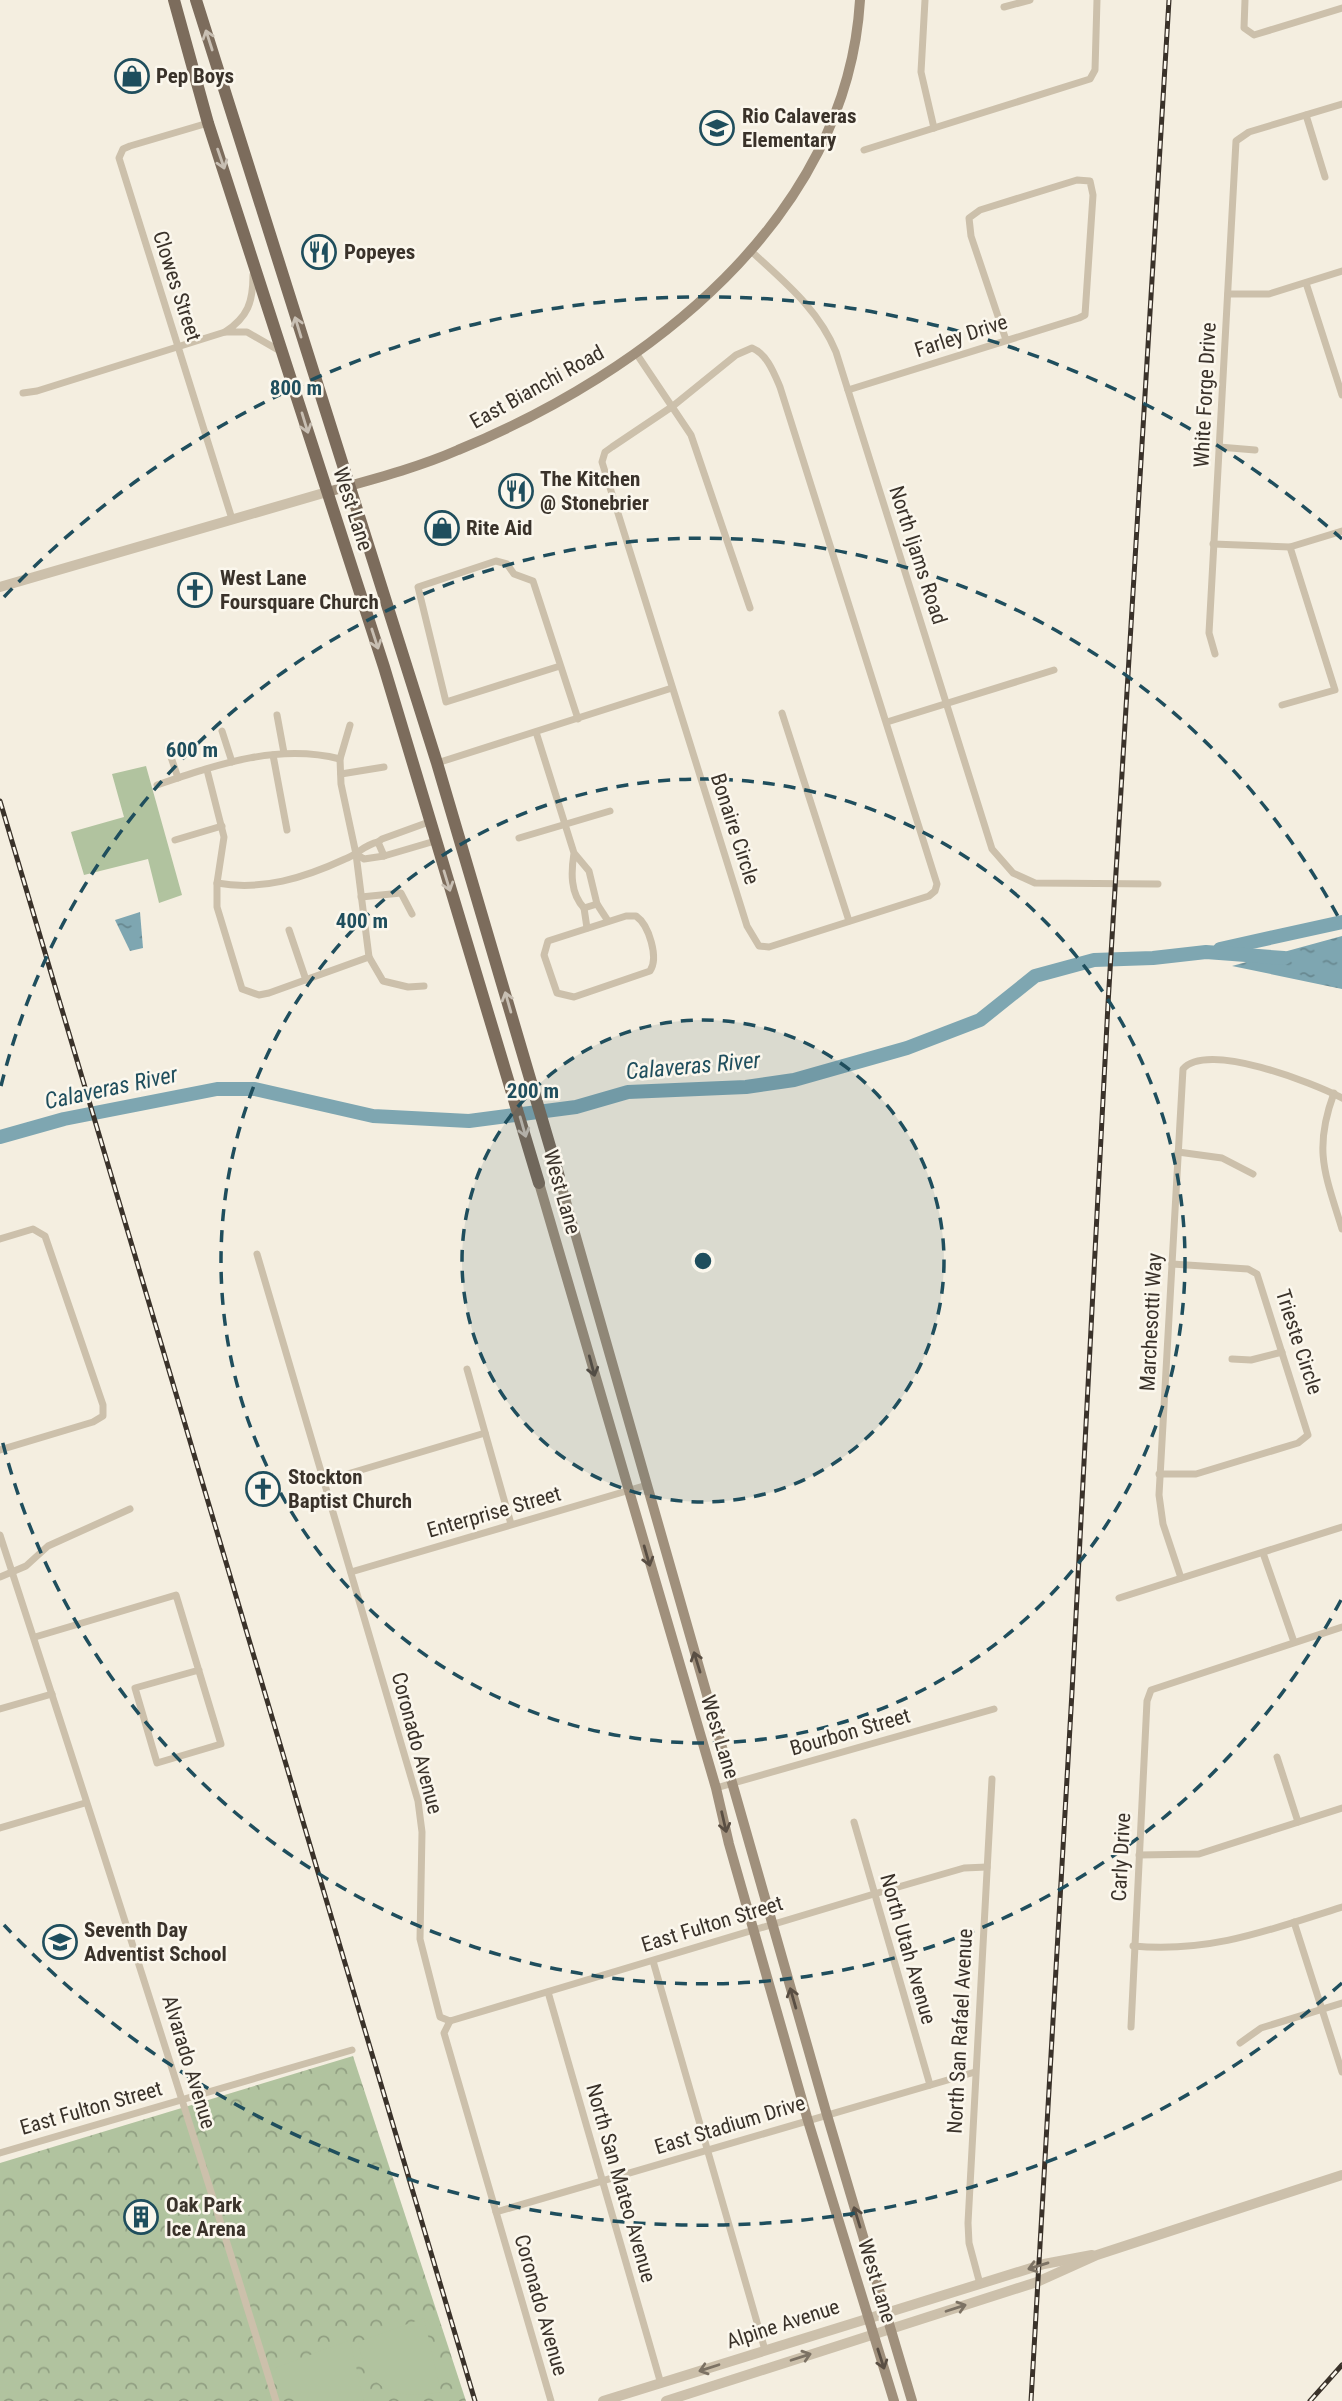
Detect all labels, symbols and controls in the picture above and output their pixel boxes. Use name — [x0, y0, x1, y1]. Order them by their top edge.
one-way arrow — [201, 29, 214, 51]
shop icon: Pep Boys — [113, 57, 151, 95]
place label: Pep Boys — [156, 64, 234, 88]
place label: Rio Calaveras Elementary — [742, 104, 857, 152]
school or university icon: Rio Calaveras Elementary — [698, 109, 736, 147]
one-way arrow — [215, 148, 228, 170]
street label: Clowes Street — [148, 228, 206, 344]
restaurant icon: Popeyes — [300, 233, 338, 271]
place label: Popeyes — [344, 240, 415, 264]
street label: Farley Drive — [912, 310, 1011, 362]
one-way arrow — [291, 317, 303, 339]
street label: White Forge Drive — [1189, 322, 1221, 468]
street label: East Bianchi Road — [466, 340, 608, 434]
text: 800 m — [270, 376, 322, 400]
one-way arrow — [300, 411, 312, 433]
street label: West Lane — [328, 464, 378, 554]
place label: The Kitchen @ Stonebrier — [540, 467, 649, 515]
restaurant icon: The Kitchen @ Stonebrier — [497, 472, 535, 510]
street label: North Ijams Road — [884, 483, 952, 627]
shop icon: Rite Aid — [423, 509, 461, 547]
place label: Rite Aid — [466, 516, 532, 540]
place label: West Lane Foursquare Church — [220, 566, 379, 614]
church icon: West Lane Foursquare Church — [176, 571, 214, 609]
one-way arrow — [370, 628, 382, 650]
text: 600 m — [166, 738, 218, 762]
street label: Bonaire Circle — [706, 771, 764, 888]
one-way arrow — [442, 869, 455, 891]
text: 400 m — [336, 909, 388, 933]
one-way arrow — [501, 991, 514, 1013]
water label: Calaveras River — [625, 1047, 763, 1085]
water label: Calaveras River — [42, 1061, 181, 1115]
text: 200 m — [507, 1079, 559, 1103]
one-way arrow — [518, 1116, 531, 1138]
street label: West Lane — [539, 1147, 585, 1237]
centre of rings — [691, 1249, 715, 1273]
street label: Marchesotti Way — [1135, 1252, 1167, 1392]
street label: Trieste Circle — [1271, 1286, 1327, 1398]
one-way arrow — [587, 1355, 600, 1377]
place label: Stockton Baptist Church — [288, 1465, 412, 1513]
church icon: Stockton Baptist Church — [244, 1470, 282, 1508]
street label: Enterprise Street — [424, 1481, 564, 1543]
one-way arrow — [641, 1545, 654, 1567]
one-way arrow — [689, 1651, 702, 1673]
street label: Coronado Avenue — [387, 1670, 447, 1817]
street label: West Lane — [696, 1692, 744, 1782]
street label: Bourbon Street — [787, 1703, 913, 1761]
one-way arrow — [717, 1810, 731, 1833]
street label: Carly Drive — [1107, 1812, 1135, 1902]
street label: North Utah Avenue — [875, 1871, 941, 2027]
street label: East Fulton Street — [638, 1891, 786, 1957]
place label: Seventh Day Adventist School — [84, 1918, 227, 1966]
school or university icon: Seventh Day Adventist School — [41, 1923, 79, 1961]
street label: North San Rafael Avenue — [943, 1928, 977, 2134]
one-way arrow — [786, 1988, 799, 2010]
street label: Alvarado Avenue — [157, 1992, 221, 2132]
street label: East Fulton Street — [17, 2076, 165, 2140]
street label: North San Mateo Avenue — [581, 2081, 661, 2285]
street label: East Stadium Drive — [652, 2091, 808, 2159]
place label: Oak Park Ice Arena — [166, 2193, 246, 2241]
building icon: Oak Park Ice Arena — [122, 2198, 160, 2236]
one-way arrow — [850, 2206, 863, 2228]
street label: Coronado Avenue — [509, 2232, 573, 2378]
street label: West Lane — [853, 2236, 901, 2326]
one-way arrow — [1027, 2260, 1049, 2273]
street label: Alpine Avenue — [723, 2294, 843, 2354]
one-way arrow — [944, 2301, 966, 2313]
one-way arrow — [875, 2348, 888, 2370]
one-way arrow — [789, 2350, 811, 2362]
one-way arrow — [699, 2363, 721, 2375]

